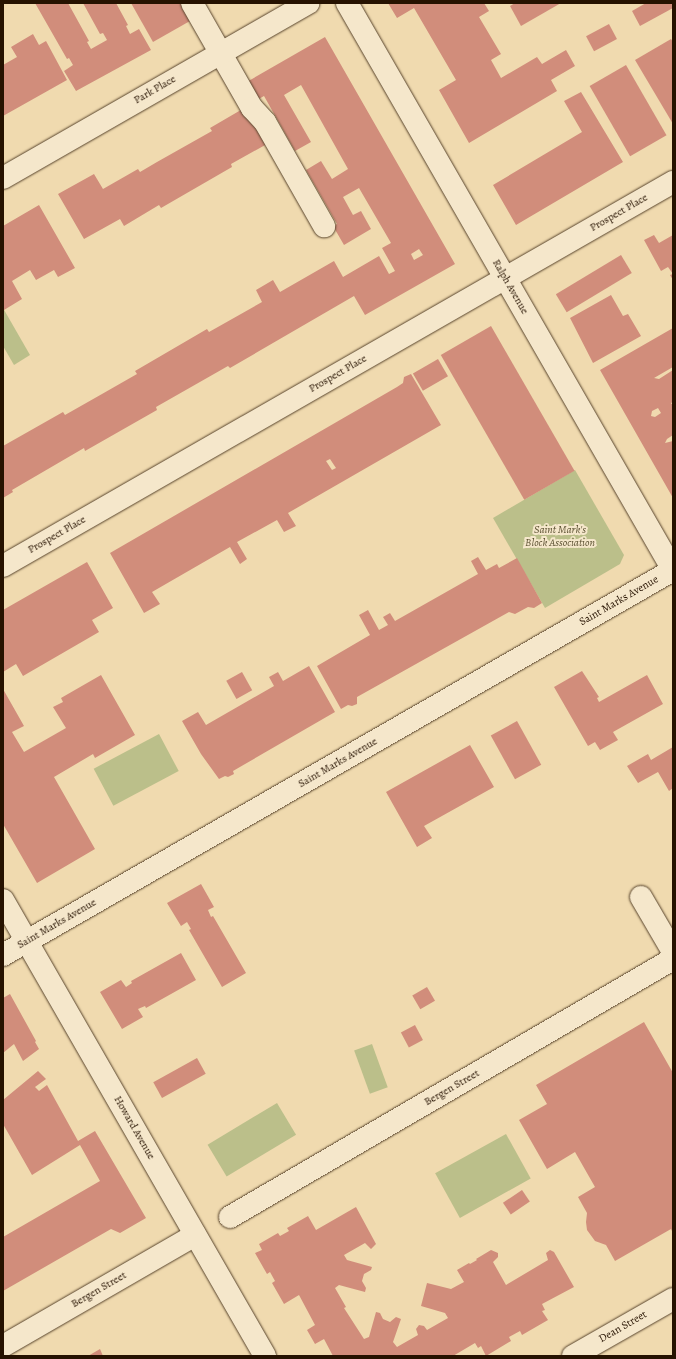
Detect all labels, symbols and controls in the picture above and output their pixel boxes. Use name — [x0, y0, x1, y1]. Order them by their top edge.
street label: Park Place — [132, 73, 178, 107]
street label: Prospect Place — [588, 191, 650, 235]
street label: Ralph Avenue — [489, 257, 531, 317]
street label: Prospect Place — [307, 352, 369, 396]
street label: Prospect Place — [26, 513, 88, 557]
park label: Saint Mark's Block Association — [525, 524, 595, 550]
street label: Saint Marks Avenue — [577, 573, 661, 629]
street label: Saint Marks Avenue — [296, 735, 380, 791]
street label: Saint Marks Avenue — [15, 896, 99, 952]
street label: Bergen Street — [422, 1067, 482, 1109]
street label: Howard Avenue — [111, 1094, 157, 1162]
street label: Bergen Street — [69, 1269, 129, 1311]
street label: Dean Street — [597, 1308, 649, 1346]

